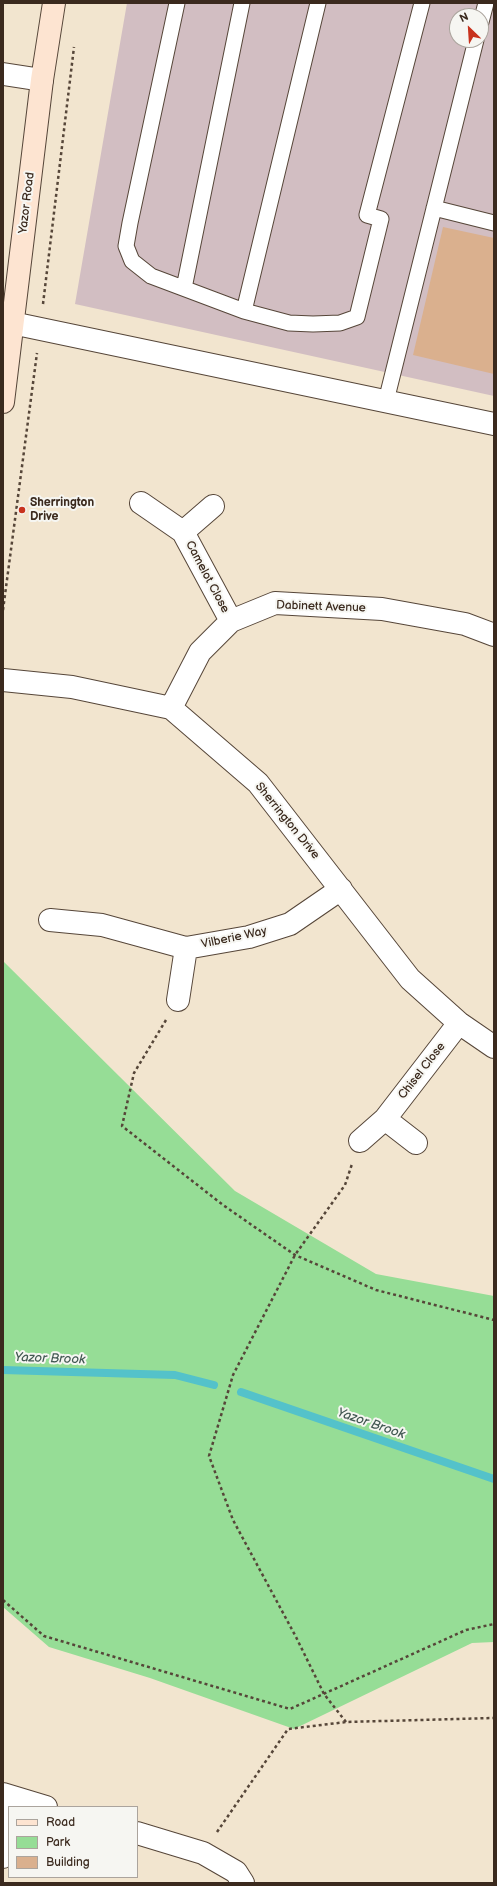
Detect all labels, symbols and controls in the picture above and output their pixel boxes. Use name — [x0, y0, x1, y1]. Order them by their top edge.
north arrow — [449, 8, 489, 48]
text: N — [458, 10, 471, 25]
street label: Yazor Road — [16, 171, 38, 235]
place label: Sherrington Drive — [30, 496, 94, 524]
marker: Sherrington Drive — [17, 505, 27, 515]
street label: Camelot Close — [182, 539, 232, 615]
street label: Dabinett Avenue — [276, 598, 366, 616]
street label: Sherrington Drive — [252, 780, 322, 862]
street label: Vilberie Way — [200, 924, 268, 952]
street label: Chisel Close — [395, 1040, 449, 1102]
water label: Yazor Brook — [14, 1350, 86, 1368]
water label: Yazor Brook — [335, 1405, 407, 1443]
legend — [8, 1806, 138, 1878]
text: Road — [46, 1815, 75, 1830]
text: Park — [46, 1835, 70, 1850]
text: Building — [46, 1855, 90, 1870]

